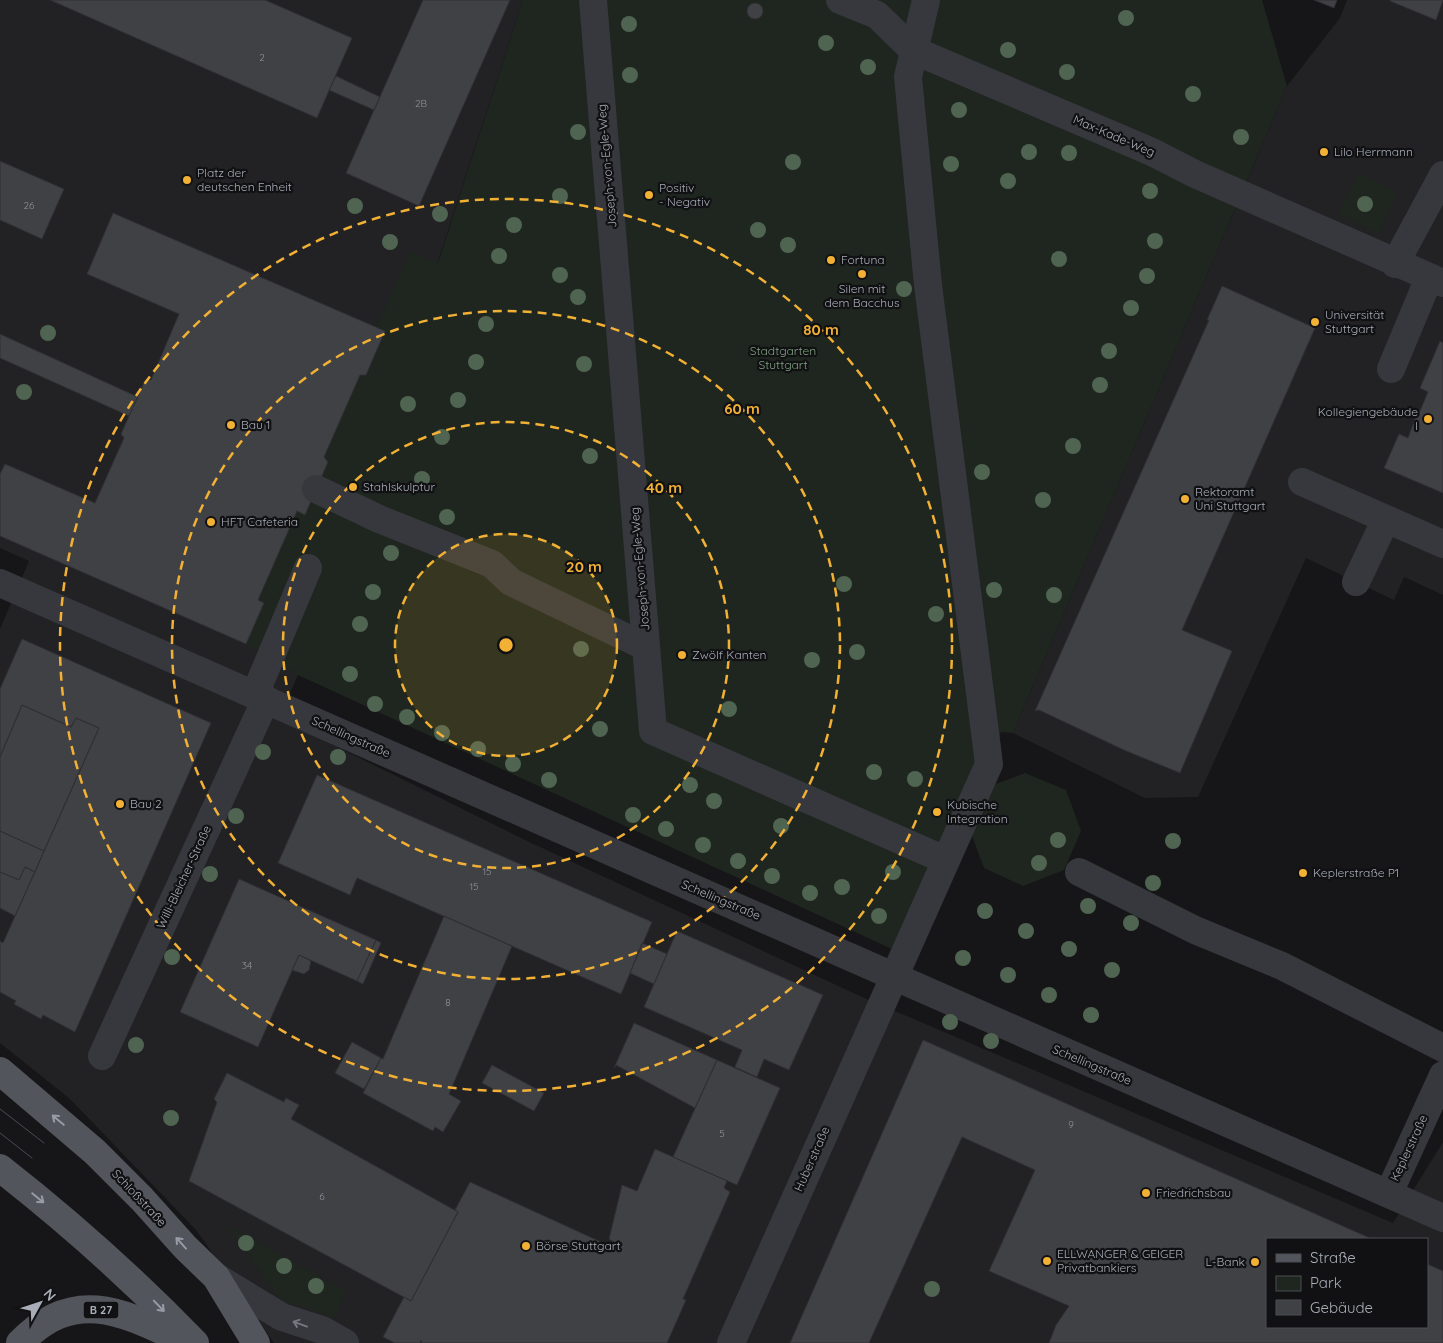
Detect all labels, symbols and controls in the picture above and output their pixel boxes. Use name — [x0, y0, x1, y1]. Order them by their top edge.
house number: 2 — [259, 51, 265, 64]
house number: 2B — [415, 97, 428, 110]
street label: Joseph-von-Egle-Weg — [594, 103, 619, 229]
street label: Max-Kade-Weg — [1071, 112, 1157, 160]
place label: Lilo Herrmann — [1334, 144, 1413, 159]
marker: Lilo Herrmann — [1318, 146, 1330, 158]
place label: Platz der deutschen Enheit — [197, 165, 292, 194]
marker: Platz der deutschen Enheit — [181, 174, 193, 186]
place label: Positiv - Negativ — [659, 180, 710, 209]
marker: Positiv - Negativ — [643, 189, 655, 201]
house number: 26 — [24, 199, 35, 212]
place label: Fortuna — [841, 252, 885, 267]
marker: Fortuna — [825, 254, 837, 266]
marker: Silen mit dem Bacchus — [856, 268, 868, 280]
place label: Silen mit dem Bacchus — [824, 281, 900, 310]
place label: Universität Stuttgart — [1325, 307, 1384, 336]
marker: Universität Stuttgart — [1309, 316, 1321, 328]
text: 80 m — [803, 320, 839, 339]
park label: Stadtgarten Stuttgart — [750, 343, 816, 372]
text: 60 m — [724, 399, 760, 418]
place label: Kollegiengebäude I — [1318, 404, 1418, 433]
marker: Kollegiengebäude I — [1422, 413, 1434, 425]
place label: Bau 1 — [241, 417, 271, 432]
marker: Bau 1 — [225, 419, 237, 431]
text: 40 m — [646, 478, 682, 497]
place label: Stahlskulptur — [363, 479, 435, 494]
marker: Stahlskulptur — [347, 481, 359, 493]
place label: Rektoramt Uni Stuttgart — [1195, 484, 1265, 513]
marker: Rektoramt Uni Stuttgart — [1179, 493, 1191, 505]
street label: Joseph-von-Egle-Weg — [627, 506, 652, 632]
place label: HFT Cafeteria — [221, 514, 298, 529]
marker: HFT Cafeteria — [205, 516, 217, 528]
text: 20 m — [566, 557, 602, 576]
centre of rings — [497, 636, 515, 654]
place label: Zwölf Kanten — [692, 647, 766, 662]
marker: Zwölf Kanten — [676, 649, 688, 661]
street label: Schellingstraße — [310, 713, 393, 761]
place label: Bau 2 — [130, 796, 162, 811]
place label: Kubische Integration — [947, 797, 1008, 826]
marker: Bau 2 — [114, 798, 126, 810]
marker: Kubische Integration — [931, 806, 943, 818]
street label: Willi-Bleicher-Straße — [153, 822, 214, 931]
house number: 15 — [482, 865, 492, 878]
place label: Keplerstraße P1 — [1313, 865, 1399, 880]
marker: Keplerstraße P1 — [1297, 867, 1309, 879]
street label: Schellingstraße — [679, 876, 763, 923]
house number: 15 — [469, 880, 479, 893]
house number: 34 — [242, 959, 252, 972]
house number: 8 — [445, 996, 451, 1009]
street label: Schellingstraße — [1050, 1041, 1134, 1088]
street label: Keplerstraße — [1387, 1112, 1431, 1183]
one-way arrow — [51, 1115, 64, 1126]
house number: 9 — [1068, 1118, 1074, 1131]
street label: Huberstraße — [791, 1124, 833, 1194]
house number: 5 — [719, 1127, 725, 1140]
street label: Schloßstraße — [109, 1166, 170, 1229]
place label: Friedrichsbau — [1156, 1185, 1231, 1200]
marker: Friedrichsbau — [1140, 1187, 1152, 1199]
house number: 6 — [319, 1190, 325, 1203]
one-way arrow — [31, 1193, 45, 1203]
one-way arrow — [175, 1237, 187, 1249]
place label: Börse Stuttgart — [536, 1238, 620, 1253]
legend — [1266, 1238, 1428, 1328]
marker: Börse Stuttgart — [520, 1240, 532, 1252]
place label: ELLWANGER & GEIGER Privatbankiers — [1057, 1246, 1183, 1275]
text: Straße — [1310, 1248, 1356, 1267]
place label: L-Bank — [1205, 1254, 1245, 1269]
marker: ELLWANGER & GEIGER Privatbankiers — [1041, 1255, 1053, 1267]
marker: L-Bank — [1249, 1256, 1261, 1268]
text: Park — [1310, 1273, 1342, 1292]
north arrow — [15, 1278, 65, 1328]
text: N — [40, 1285, 60, 1304]
text: Gebäude — [1310, 1298, 1373, 1317]
one-way arrow — [153, 1300, 166, 1312]
road number: B 27 — [84, 1302, 118, 1318]
one-way arrow — [293, 1319, 309, 1328]

